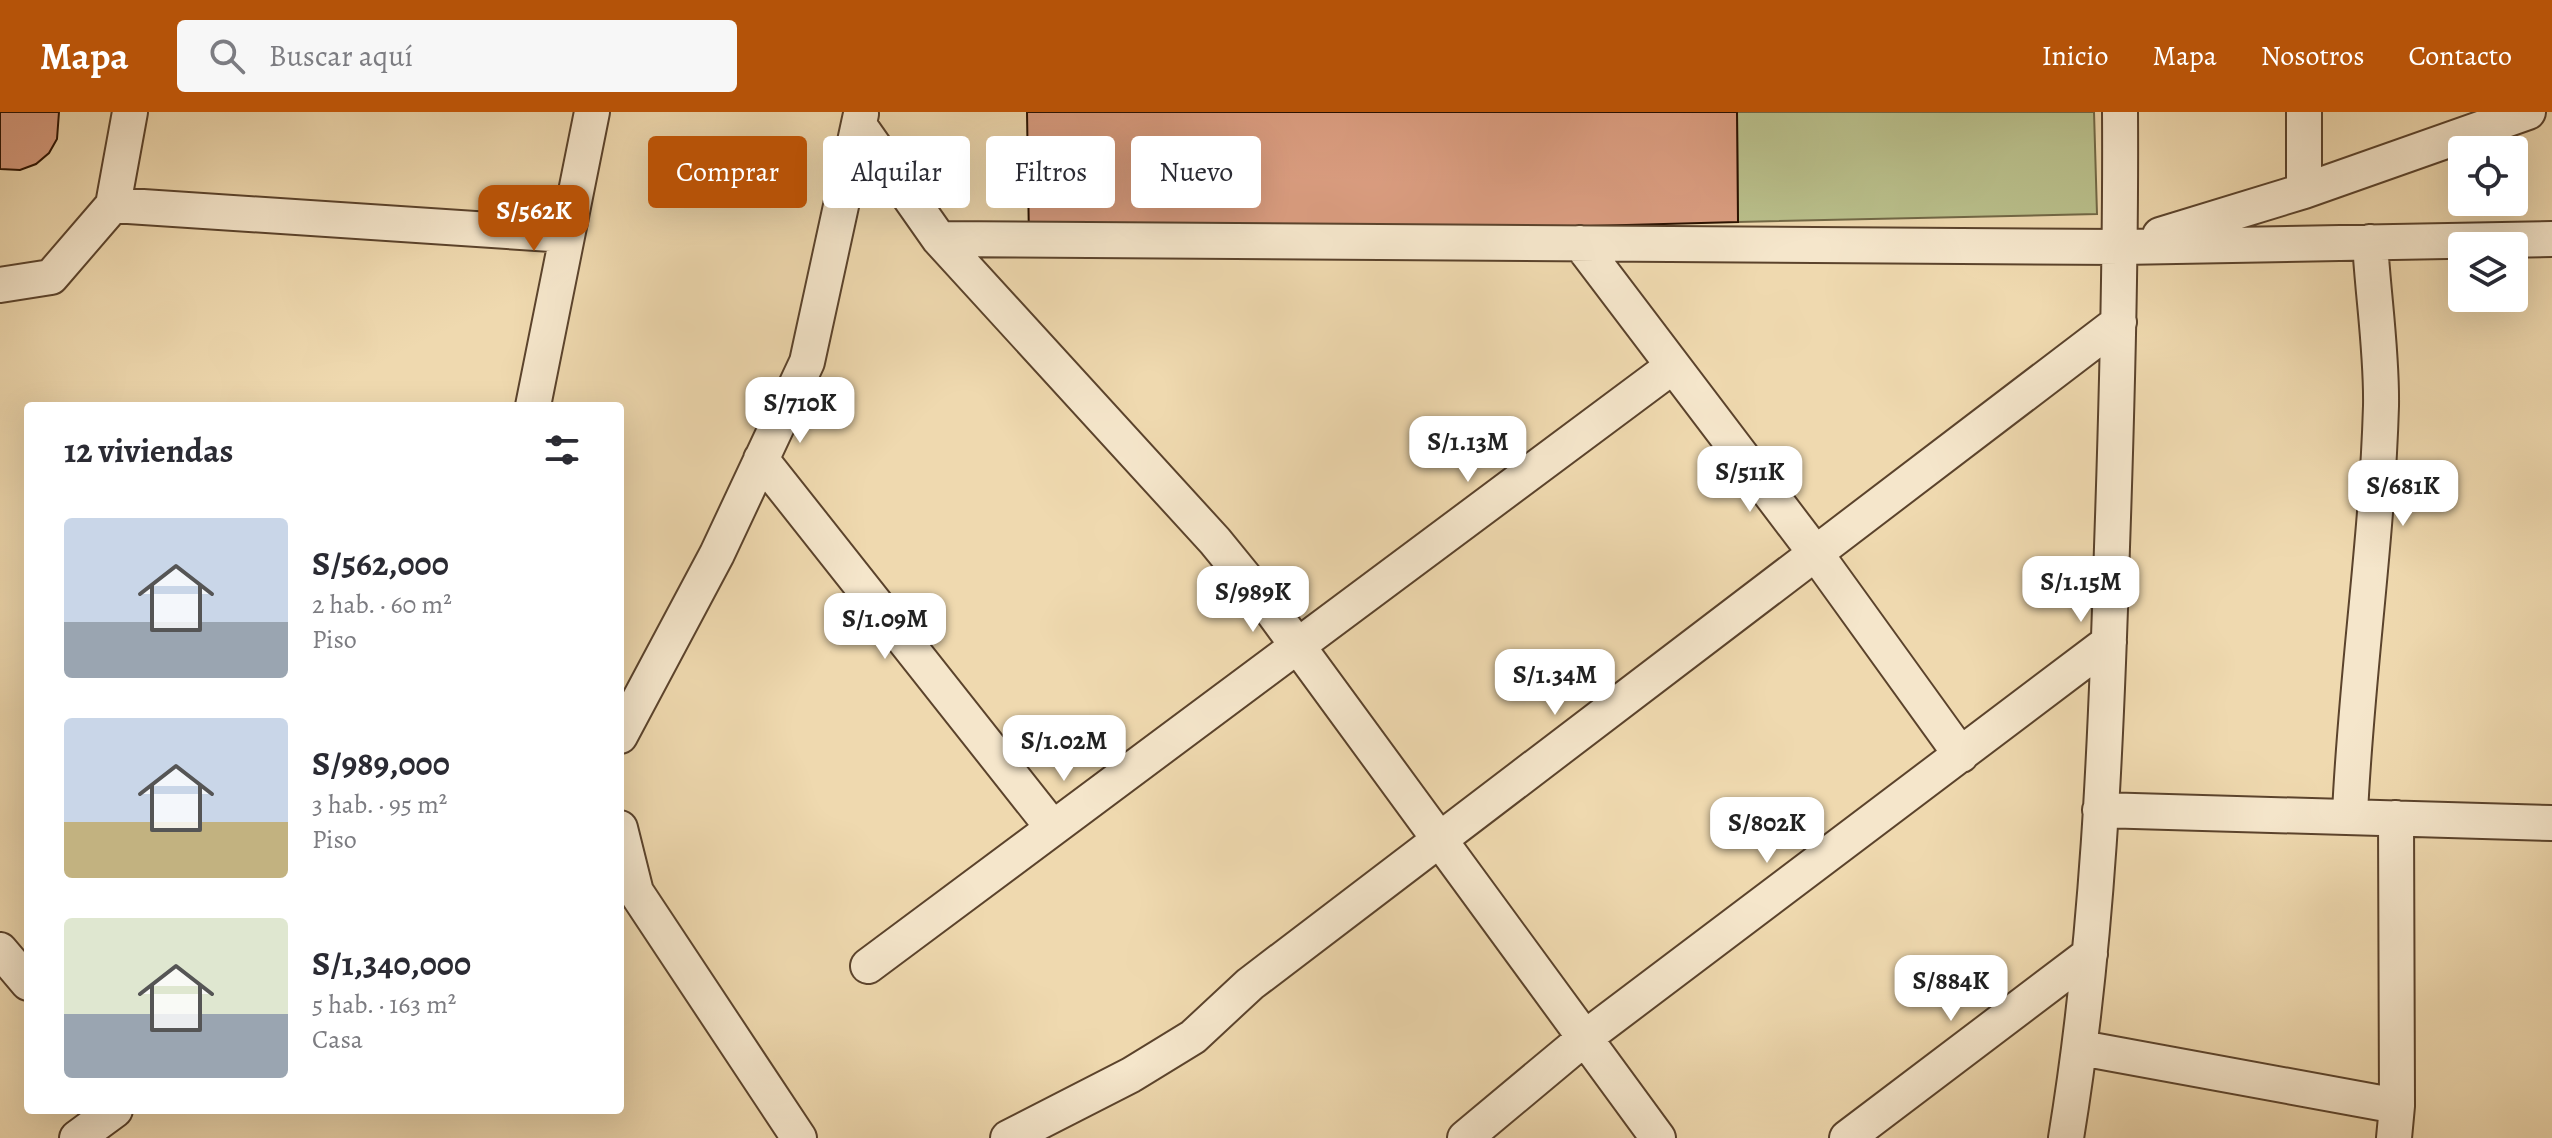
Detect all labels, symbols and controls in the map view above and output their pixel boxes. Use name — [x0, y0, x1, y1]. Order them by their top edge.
search box — [177, 20, 737, 92]
text: Mapa — [40, 30, 129, 82]
icon: search — [205, 34, 249, 78]
text: Buscar aquí — [269, 36, 413, 76]
text: Inicio — [2042, 37, 2108, 75]
text: Mapa — [2152, 37, 2217, 75]
text: Nosotros — [2261, 37, 2364, 75]
text: Contacto — [2408, 37, 2512, 75]
chip: Comprar — [648, 136, 807, 208]
chip: Alquilar — [823, 136, 970, 208]
chip: Filtros — [986, 136, 1115, 208]
chip: Nuevo — [1131, 136, 1261, 208]
map controls — [2448, 136, 2528, 312]
button: locate — [2448, 136, 2528, 216]
pin: S/562K — [469, 185, 599, 253]
text: S/562K — [496, 193, 572, 228]
button: layers — [2448, 232, 2528, 312]
pin: S/710K — [735, 377, 865, 445]
text: S/710K — [763, 385, 837, 420]
pin: S/1.13M — [1394, 416, 1542, 484]
text: S/1.13M — [1427, 424, 1509, 459]
text: 12 viviendas — [64, 427, 233, 474]
icon: filters — [540, 428, 584, 472]
pin: S/511K — [1685, 446, 1815, 514]
text: S/511K — [1715, 454, 1785, 489]
pin: S/681K — [2338, 460, 2468, 528]
text: S/681K — [2366, 468, 2440, 503]
text: S/562,000 — [312, 540, 449, 587]
icon: home — [128, 550, 224, 646]
pin: S/1.15M — [2007, 556, 2155, 624]
text: S/1.15M — [2040, 564, 2122, 599]
pin: S/989K — [1188, 566, 1318, 634]
text: S/989K — [1215, 574, 1291, 609]
text: 2 hab. · 60 m² — [312, 587, 452, 622]
pin: S/1.09M — [811, 593, 959, 661]
text: S/1.09M — [842, 601, 928, 636]
text: Piso — [312, 622, 357, 657]
pin: S/1.34M — [1481, 649, 1629, 717]
text: S/1.34M — [1513, 657, 1597, 692]
pin: S/1.02M — [990, 715, 1138, 783]
text: S/1.02M — [1021, 723, 1107, 758]
text: S/989,000 — [312, 740, 450, 787]
icon: home — [128, 750, 224, 846]
text: 3 hab. · 95 m² — [312, 787, 447, 822]
pin: S/802K — [1702, 797, 1832, 865]
text: S/802K — [1728, 805, 1806, 840]
text: Piso — [312, 822, 357, 857]
text: S/1,340,000 — [312, 940, 471, 987]
icon: home — [128, 950, 224, 1046]
pin: S/884K — [1886, 955, 2016, 1023]
text: S/884K — [1913, 963, 1989, 998]
text: 5 hab. · 163 m² — [312, 987, 456, 1022]
text: Casa — [312, 1022, 363, 1057]

